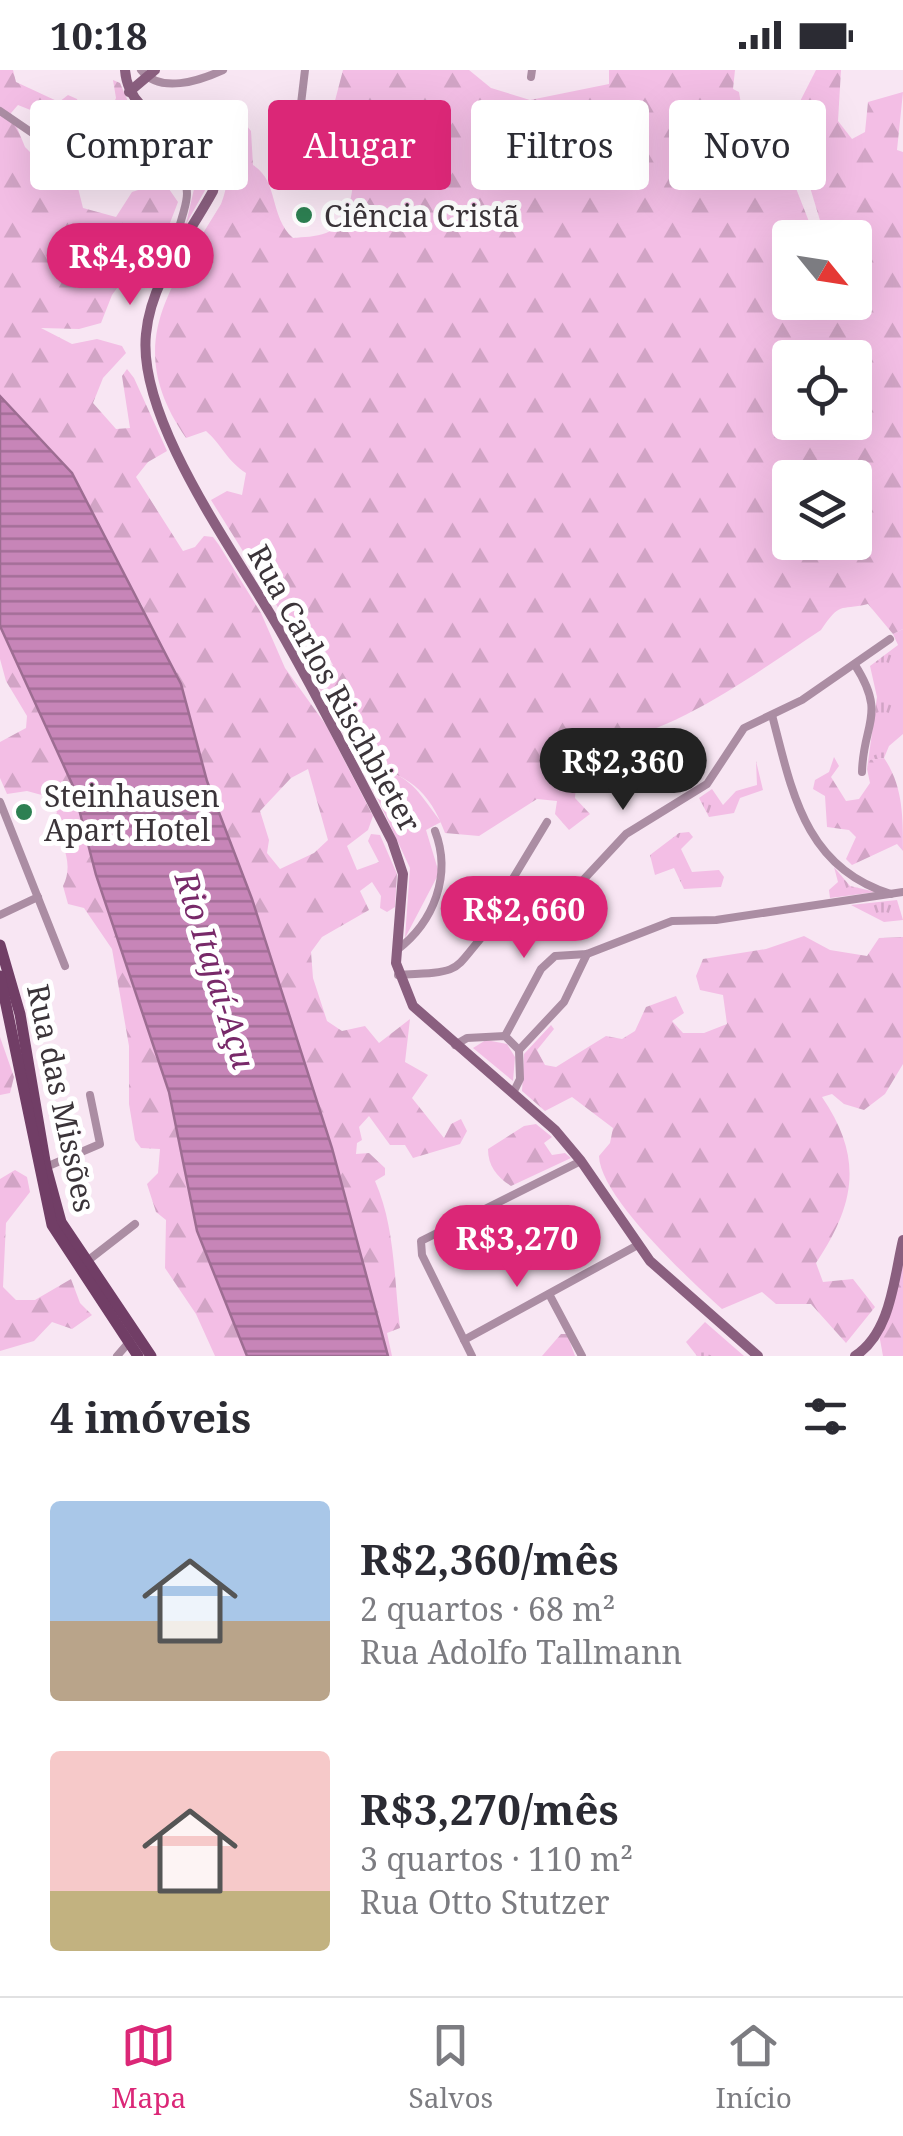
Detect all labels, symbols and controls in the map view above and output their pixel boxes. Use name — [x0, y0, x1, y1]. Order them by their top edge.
text: 10:18 — [50, 9, 147, 61]
chip: Comprar — [30, 100, 248, 190]
chip: Alugar — [268, 100, 451, 190]
chip: Filtros — [471, 100, 649, 190]
chip: Novo — [669, 100, 826, 190]
place label: Ciência Cristã — [324, 195, 520, 236]
marker: Ciência Cristã — [293, 204, 315, 226]
north arrow — [772, 220, 872, 320]
map controls — [772, 220, 872, 560]
pin: R$4,890 — [38, 223, 222, 308]
text: R$4,890 — [69, 234, 191, 277]
button: locate — [772, 340, 872, 440]
button: layers — [772, 460, 872, 560]
street label: Rua Carlos Rischbieter — [239, 537, 431, 839]
pin: R$2,360 — [531, 728, 715, 813]
text: R$2,360 — [562, 739, 684, 782]
place label: Steinhausen Apart Hotel — [44, 775, 220, 850]
marker: Steinhausen Apart Hotel — [13, 801, 35, 823]
water label: Rio Itajaí-Açu — [165, 865, 266, 1074]
pin: R$2,660 — [432, 876, 616, 961]
text: R$2,660 — [463, 887, 585, 930]
street label: Rua das Missões — [18, 980, 106, 1216]
pin: R$3,270 — [425, 1205, 609, 1290]
text: R$3,270 — [456, 1216, 578, 1259]
text: 4 imóveis — [50, 1388, 251, 1445]
icon: filters — [798, 1389, 853, 1444]
text: R$2,360/mês — [360, 1530, 619, 1587]
icon: home — [130, 1541, 250, 1661]
text: 2 quartos · 68 m² — [360, 1587, 615, 1630]
text: Rua Adolfo Tallmann — [360, 1630, 682, 1673]
text: R$3,270/mês — [360, 1780, 619, 1837]
icon: home — [130, 1791, 250, 1911]
text: 3 quartos · 110 m² — [360, 1837, 633, 1880]
text: Rua Otto Stutzer — [360, 1880, 610, 1923]
tab: Mapa — [111, 2018, 186, 2116]
tab: Salvos — [409, 2018, 493, 2116]
tab: Início — [716, 2018, 792, 2116]

